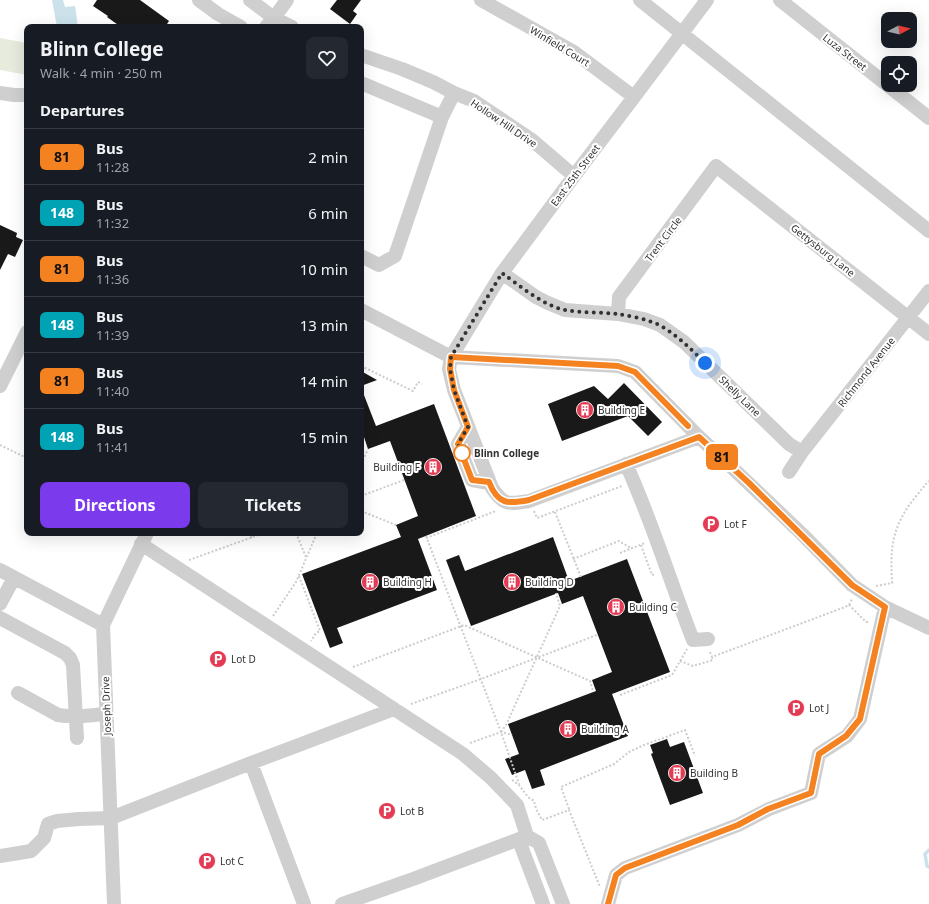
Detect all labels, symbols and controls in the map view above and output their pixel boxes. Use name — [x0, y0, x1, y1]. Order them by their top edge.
north arrow — [881, 12, 917, 48]
map controls — [881, 12, 917, 92]
street label: Winfield Court — [528, 23, 593, 70]
street label: Luza Street — [820, 30, 870, 74]
text: Blinn College — [40, 36, 164, 62]
button: heart — [306, 37, 348, 79]
button: locate — [881, 56, 917, 92]
text: Walk · 4 min · 250 m — [40, 64, 162, 82]
street label: Hollow Hill Drive — [468, 96, 540, 151]
text: Departures — [40, 100, 124, 120]
text: Bus — [96, 138, 123, 158]
street label: East 25th Street — [547, 141, 603, 209]
text: 81 — [54, 147, 70, 166]
text: 2 min — [308, 147, 348, 167]
text: 11:28 — [96, 158, 129, 176]
text: Bus — [96, 194, 123, 214]
text: 148 — [50, 203, 74, 222]
text: 6 min — [308, 203, 348, 223]
street label: Trent Circle — [641, 213, 685, 264]
text: 11:32 — [96, 214, 129, 232]
street label: Gettysburg Lane — [788, 221, 858, 280]
text: Bus — [96, 250, 123, 270]
text: 81 — [54, 259, 70, 278]
text: 10 min — [300, 259, 348, 279]
text: 11:36 — [96, 270, 129, 288]
text: Bus — [96, 306, 123, 326]
text: 148 — [50, 315, 74, 334]
text: 13 min — [300, 315, 348, 335]
text: 11:39 — [96, 326, 129, 344]
street label: Richmond Avenue — [834, 334, 898, 410]
your location — [695, 353, 715, 373]
text: Bus — [96, 362, 123, 382]
text: 81 — [54, 371, 70, 390]
text: 14 min — [300, 371, 348, 391]
street label: Shelly Lane — [716, 373, 764, 420]
text: 11:40 — [96, 382, 129, 400]
building icon: Building E — [575, 400, 595, 420]
place label: Building E — [598, 403, 645, 417]
text: Bus — [96, 418, 123, 438]
text: 148 — [50, 427, 74, 446]
text: 15 min — [300, 427, 348, 447]
text: 11:41 — [96, 438, 129, 456]
marker: Blinn College — [453, 444, 471, 462]
line badge: 81 — [704, 444, 740, 470]
place label: Blinn College — [474, 446, 539, 460]
text: 81 — [714, 447, 730, 466]
building icon: Building F — [423, 457, 443, 477]
place label: Building F — [373, 460, 420, 474]
button: Directions — [40, 482, 190, 528]
button: Tickets — [198, 482, 348, 528]
parking icon: Lot F — [701, 514, 721, 534]
place label: Lot F — [724, 517, 747, 531]
building icon: Building H — [360, 572, 380, 592]
building icon: Building D — [502, 572, 522, 592]
place label: Building H — [383, 575, 432, 589]
place label: Building D — [525, 575, 574, 589]
building icon: Building C — [606, 597, 626, 617]
place label: Building C — [629, 600, 678, 614]
parking icon: Lot D — [208, 649, 228, 669]
place label: Lot D — [231, 652, 256, 666]
street label: Joseph Drive — [98, 676, 114, 737]
parking icon: Lot J — [786, 698, 806, 718]
place label: Lot J — [809, 701, 829, 715]
building icon: Building A — [558, 719, 578, 739]
place label: Building A — [581, 722, 630, 736]
building icon: Building B — [667, 763, 687, 783]
place label: Building B — [690, 766, 738, 780]
parking icon: Lot B — [377, 801, 397, 821]
place label: Lot B — [400, 804, 424, 818]
parking icon: Lot C — [197, 851, 217, 871]
place label: Lot C — [220, 854, 244, 868]

